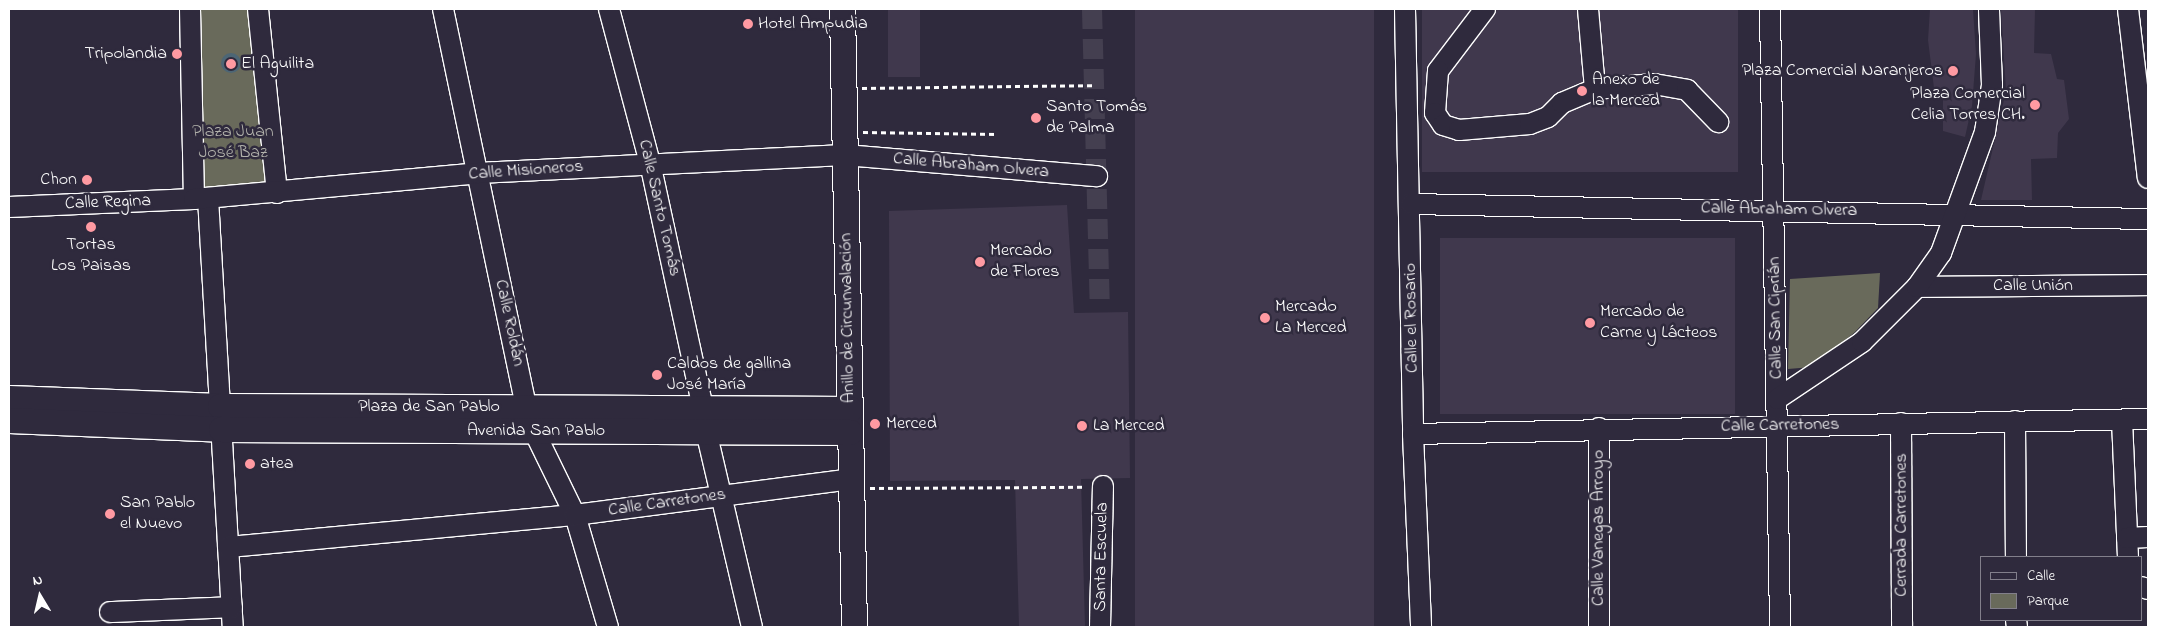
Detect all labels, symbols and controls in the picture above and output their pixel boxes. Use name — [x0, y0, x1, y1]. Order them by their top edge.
place label: Hotel Ampudia — [758, 13, 868, 35]
marker: Hotel Ampudia — [742, 18, 754, 30]
place label: Tripolandia — [85, 43, 167, 65]
marker: Tripolandia — [171, 48, 183, 60]
place label: El Aguilita — [241, 53, 314, 75]
marker: El Aguilita — [225, 58, 237, 70]
place label: Plaza Comercial Naranjeros — [1742, 60, 1943, 82]
marker: Plaza Comercial Naranjeros — [1947, 65, 1959, 77]
place label: Anexo de la Merced — [1592, 70, 1660, 112]
place label: Plaza Comercial Celia Torres CH. — [1910, 84, 2025, 126]
marker: Anexo de la Merced — [1576, 85, 1588, 97]
place label: Santo Tomás de Palma — [1046, 97, 1147, 140]
marker: Plaza Comercial Celia Torres CH. — [2029, 99, 2041, 111]
marker: Santo Tomás de Palma — [1030, 112, 1042, 124]
park label: Plaza Juan José Baz — [192, 122, 274, 164]
street label: Calle Santo Tomás — [633, 138, 685, 278]
street label: Calle Abraham Olvera — [892, 148, 1050, 184]
street label: Calle Misioneros — [468, 156, 584, 186]
place label: Chon — [40, 169, 77, 191]
marker: Chon — [81, 174, 93, 186]
street label: Calle Regina — [65, 191, 151, 215]
street label: Calle Abraham Olvera — [1701, 198, 1857, 222]
marker: Tortas Los Paisas — [85, 221, 97, 233]
street label: Anillo de Circunvalación — [836, 233, 860, 403]
place label: Tortas Los Paisas — [51, 235, 131, 278]
place label: Mercado de Flores — [990, 241, 1060, 284]
marker: Mercado de Flores — [974, 256, 986, 268]
street label: Calle San Ciprián — [1764, 257, 1788, 379]
street label: Calle el Rosario — [1400, 263, 1424, 373]
street label: Calle Unión — [1993, 275, 2073, 297]
street label: Calle Roldán — [489, 278, 529, 368]
place label: Mercado La Merced — [1275, 297, 1347, 340]
place label: Mercado de Carne y Lácteos — [1600, 302, 1718, 344]
marker: Mercado La Merced — [1259, 312, 1271, 324]
marker: Mercado de Carne y Lácteos — [1584, 317, 1596, 329]
place label: Caldos de gallina José María — [667, 354, 791, 396]
marker: Caldos de gallina José María — [651, 369, 663, 381]
street label: Plaza de San Pablo — [358, 396, 500, 418]
place label: Merced — [886, 413, 937, 435]
street label: Calle Carretones — [1721, 414, 1839, 438]
place label: La Merced — [1093, 415, 1165, 437]
marker: Merced — [868, 417, 882, 431]
marker: La Merced — [1075, 419, 1089, 433]
street label: Avenida San Pablo — [467, 420, 605, 442]
street label: Calle Vanegas Arroyo — [1588, 450, 1610, 606]
place label: atea — [260, 453, 294, 475]
street label: Cerrada Carretones — [1891, 453, 1913, 597]
marker: atea — [244, 458, 256, 470]
street label: Calle Carretones — [607, 484, 727, 522]
place label: San Pablo el Nuevo — [120, 493, 195, 536]
street label: Santa Escuela — [1090, 502, 1114, 612]
marker: San Pablo el Nuevo — [104, 508, 116, 520]
legend — [1980, 556, 2142, 621]
text: Calle — [2027, 565, 2055, 587]
text: N — [31, 570, 44, 592]
north arrow — [15, 571, 65, 621]
text: Parque — [2027, 590, 2069, 612]

